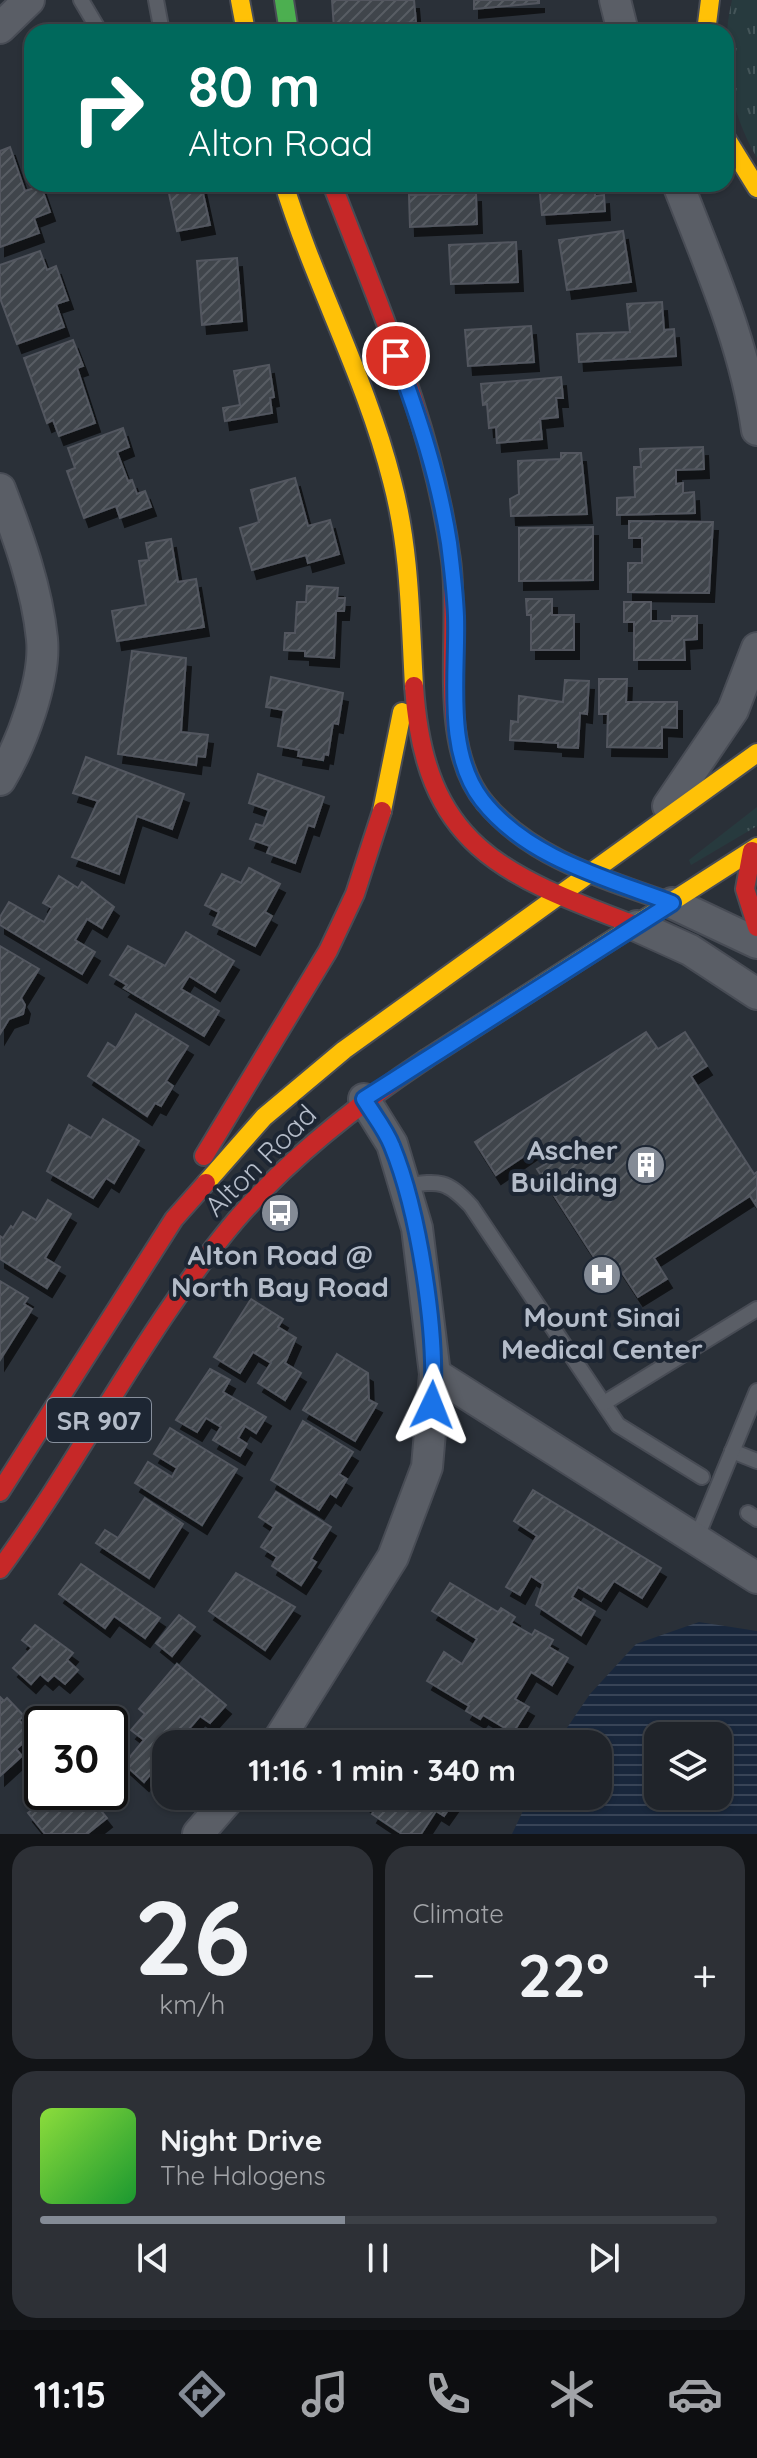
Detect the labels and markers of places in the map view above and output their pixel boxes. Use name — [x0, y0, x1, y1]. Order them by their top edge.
pin — [362, 322, 430, 390]
place label: Ascher Building — [511, 1132, 618, 1199]
building icon: Ascher Building — [625, 1144, 667, 1186]
bus stop icon: Alton Road @ North Bay Road — [259, 1192, 301, 1234]
place label: Alton Road @ North Bay Road — [171, 1237, 389, 1304]
hospital icon: Mount Sinai Medical Center — [581, 1254, 623, 1296]
place label: Mount Sinai Medical Center — [501, 1299, 703, 1366]

